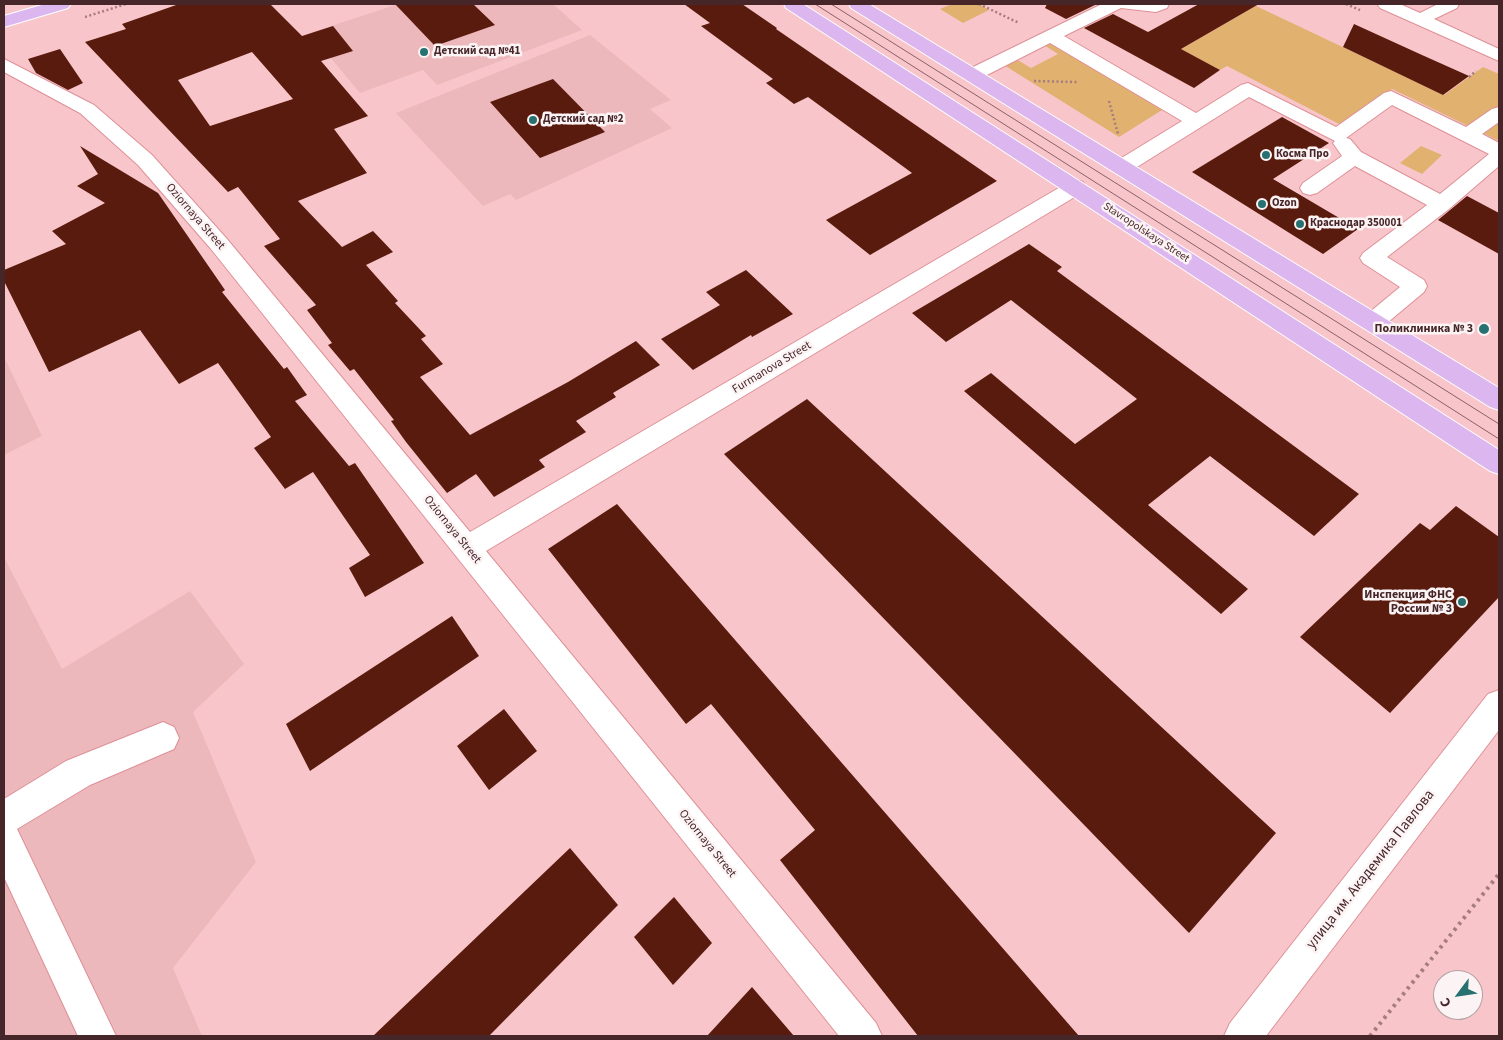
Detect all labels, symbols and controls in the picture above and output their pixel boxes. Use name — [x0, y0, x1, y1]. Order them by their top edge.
place label: Детский сад №41 — [434, 45, 520, 59]
marker: Детский сад №41 — [418, 46, 430, 58]
place label: Детский сад №2 — [543, 113, 623, 127]
marker: Детский сад №2 — [527, 114, 539, 126]
place label: Косма Про — [1276, 148, 1329, 162]
marker: Косма Про — [1260, 149, 1272, 161]
street label: Oziornaya Street — [162, 181, 228, 253]
place label: Ozon — [1272, 197, 1297, 211]
marker: Ozon — [1256, 198, 1268, 210]
street label: Stavropolskaya Street — [1100, 200, 1192, 266]
place label: Краснодар 350001 — [1310, 217, 1402, 231]
marker: Краснодар 350001 — [1294, 218, 1306, 230]
place label: Поликлиника № 3 — [1375, 322, 1473, 336]
marker: Поликлиника № 3 — [1477, 322, 1491, 336]
street label: Furmanova Street — [730, 339, 814, 397]
street label: Oziornaya Street — [420, 493, 484, 567]
place label: Инспекция ФНС России № 3 — [1364, 588, 1452, 616]
marker: Инспекция ФНС России № 3 — [1456, 596, 1468, 608]
street label: улица им. Академика Павлова — [1303, 787, 1439, 953]
street label: Oziornaya Street — [675, 807, 739, 881]
north arrow — [1433, 970, 1483, 1020]
text: С — [1435, 994, 1457, 1011]

